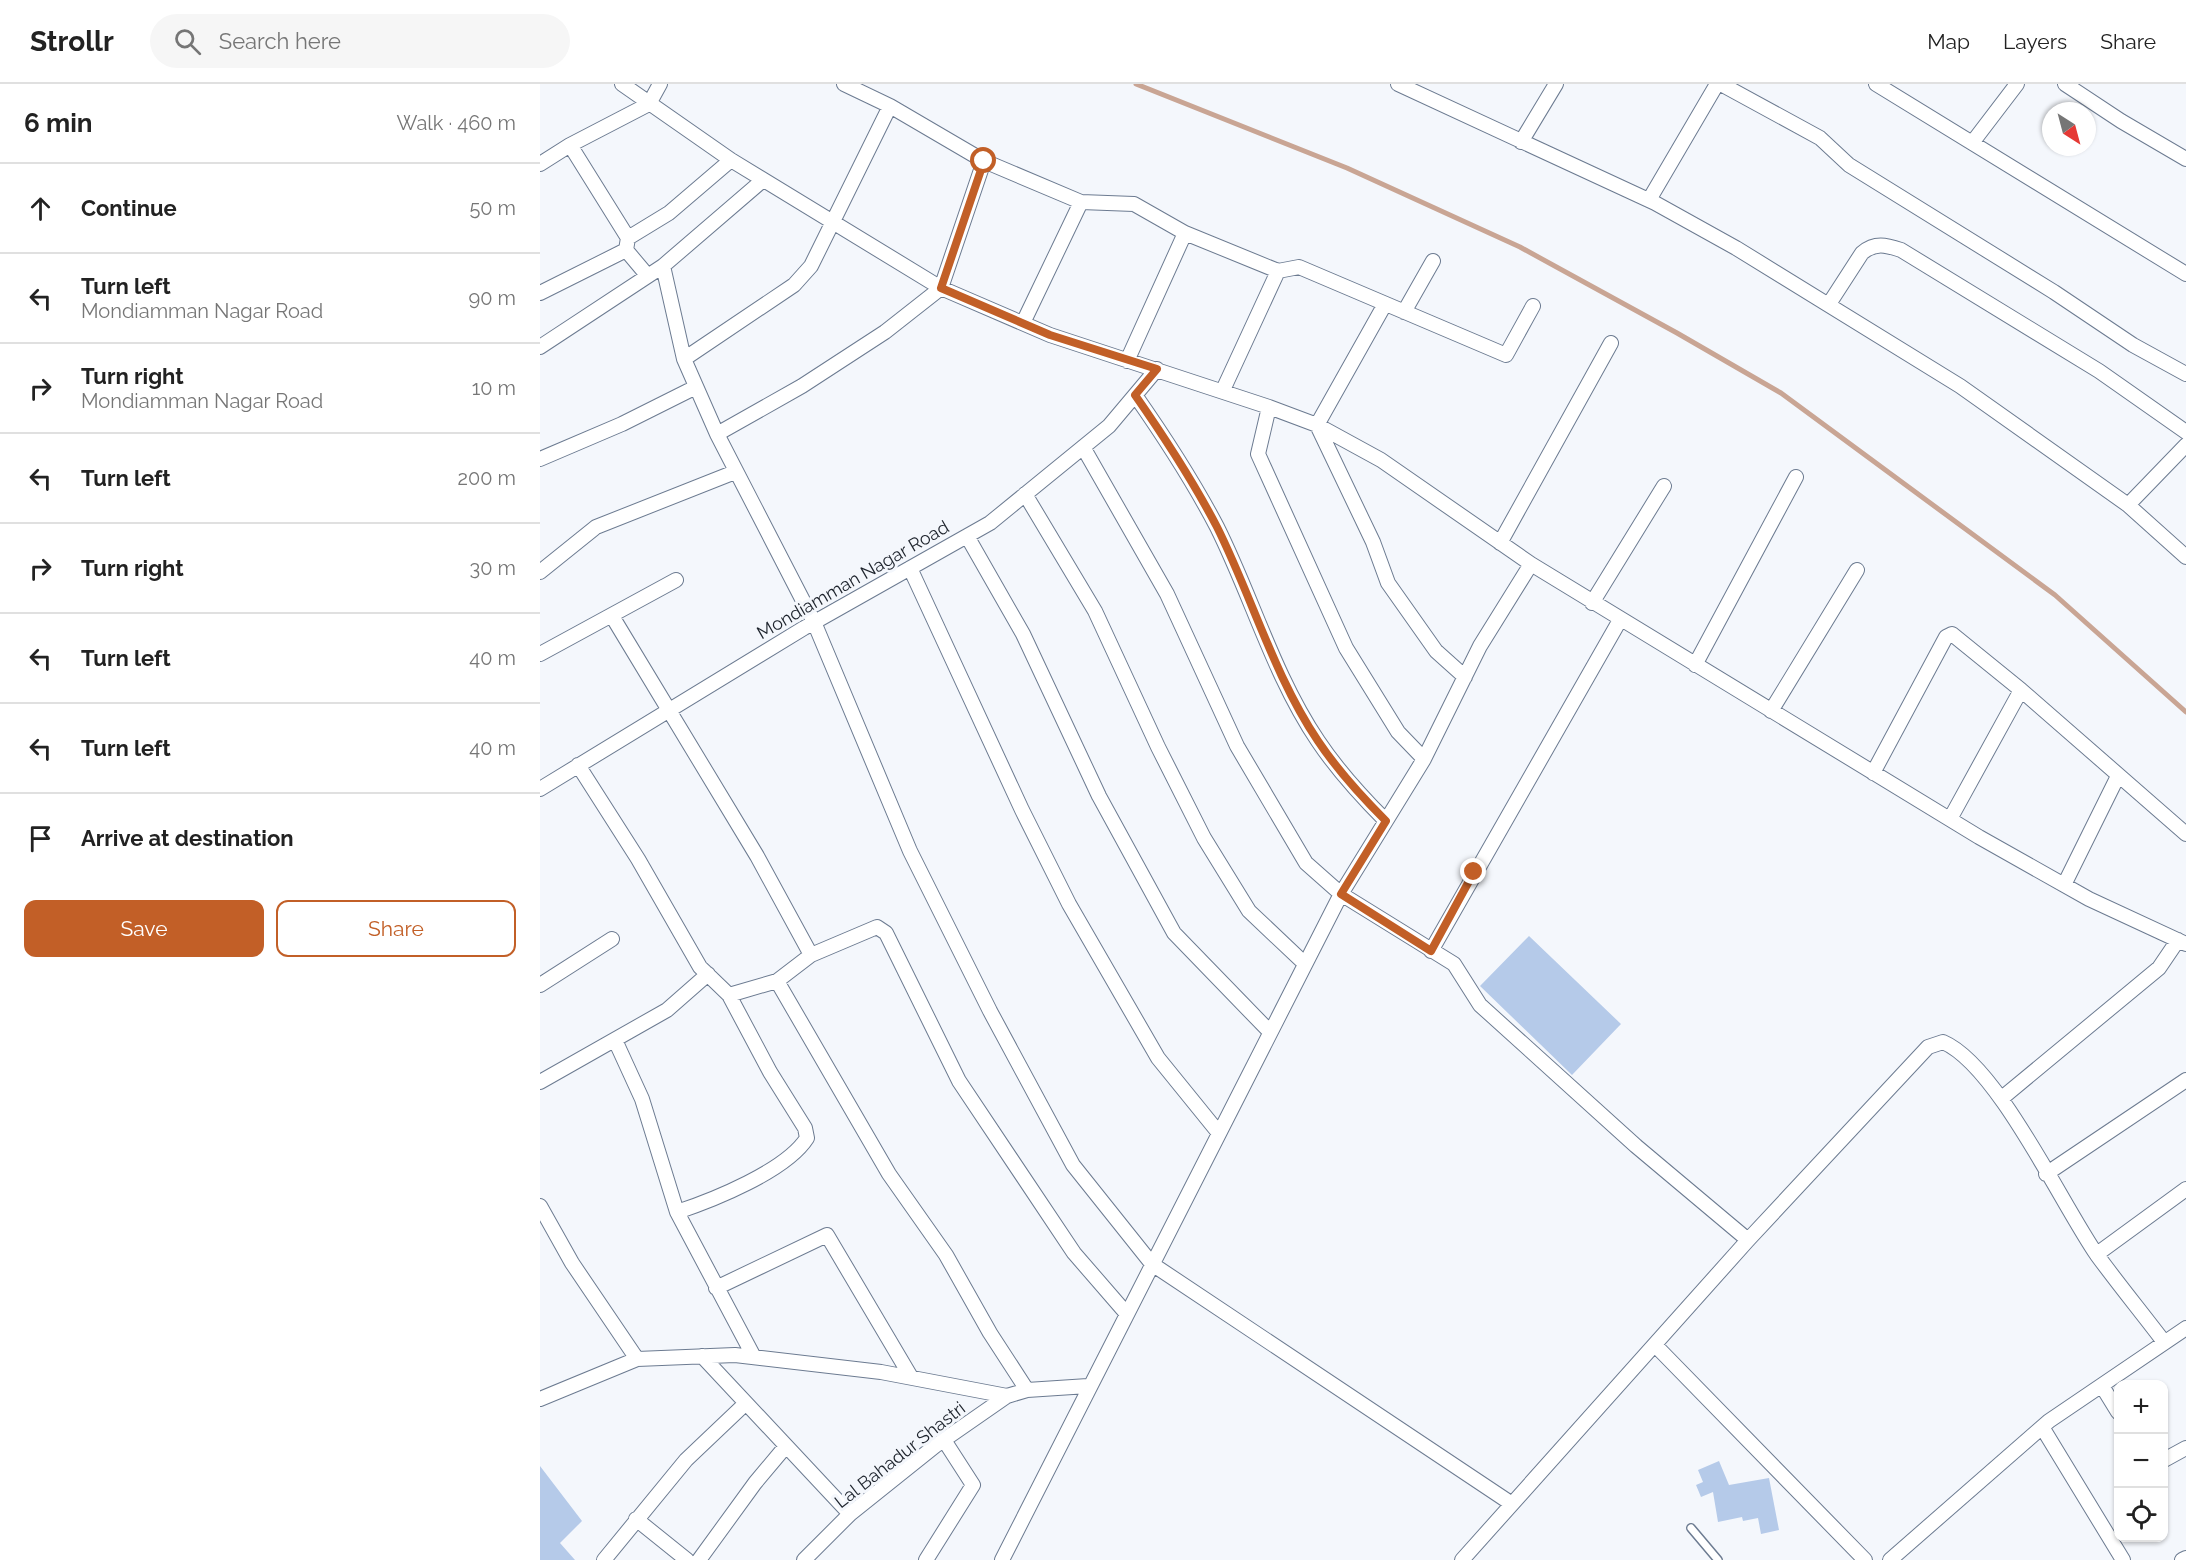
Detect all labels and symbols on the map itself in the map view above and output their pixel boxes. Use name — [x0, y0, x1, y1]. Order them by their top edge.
north arrow — [2042, 102, 2096, 156]
route start — [970, 147, 996, 173]
street label: Mondiamman Nagar Road — [753, 516, 952, 643]
route end — [1460, 858, 1486, 884]
street label: Lal Bahadur Shastri — [830, 1397, 969, 1512]

